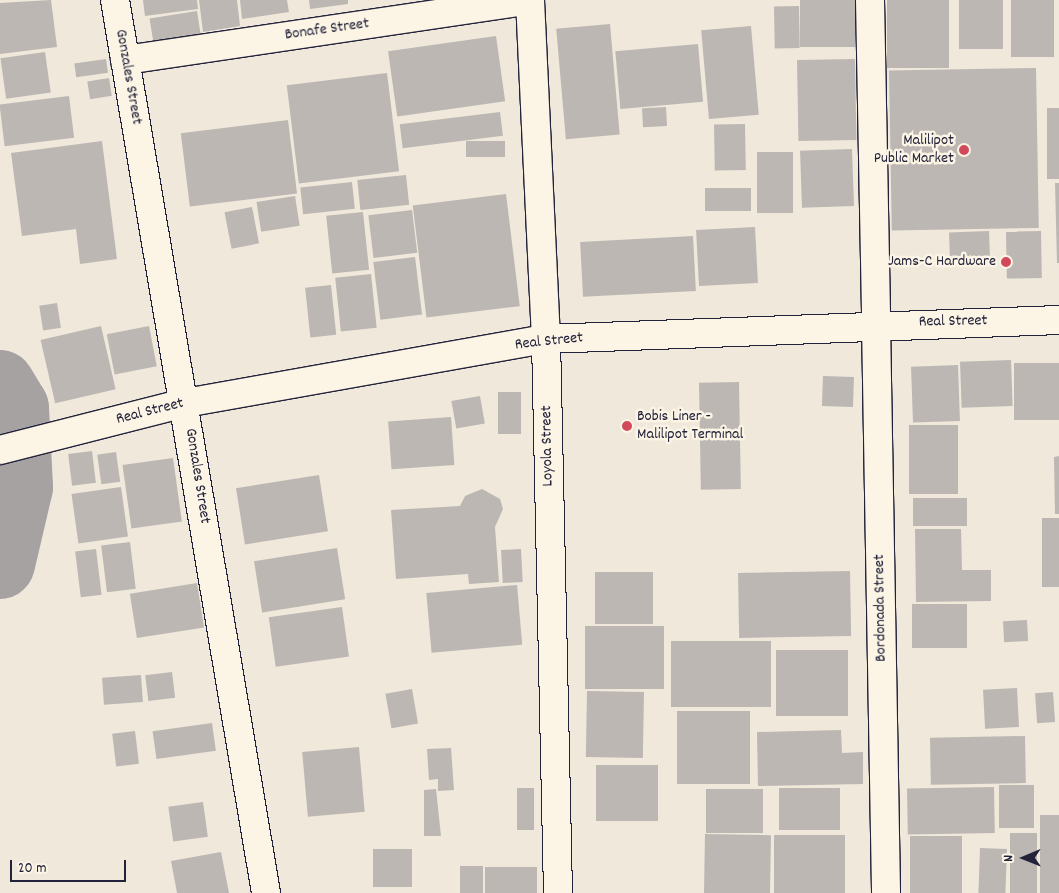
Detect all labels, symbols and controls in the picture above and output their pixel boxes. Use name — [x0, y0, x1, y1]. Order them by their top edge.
street label: Bonafe Street — [284, 15, 370, 45]
street label: Gonzales Street — [110, 28, 146, 126]
place label: Malilipot Public Market — [874, 131, 954, 169]
marker: Malilipot Public Market — [958, 144, 970, 156]
place label: Jams-C Hardware — [888, 252, 996, 272]
marker: Jams-C Hardware — [1000, 256, 1012, 268]
street label: Real Street — [918, 312, 988, 332]
street label: Real Street — [514, 329, 584, 355]
street label: Real Street — [114, 394, 186, 430]
street label: Loyola Street — [538, 405, 558, 487]
place label: Bobis Liner - Malilipot Terminal — [637, 407, 743, 445]
marker: Bobis Liner - Malilipot Terminal — [621, 420, 633, 432]
street label: Gonzales Street — [180, 427, 214, 525]
street label: Bordonada Street — [870, 554, 892, 662]
north arrow — [999, 833, 1049, 883]
scale bar — [12, 850, 129, 882]
text: N — [999, 855, 1019, 862]
text: 20 m — [18, 858, 46, 880]

